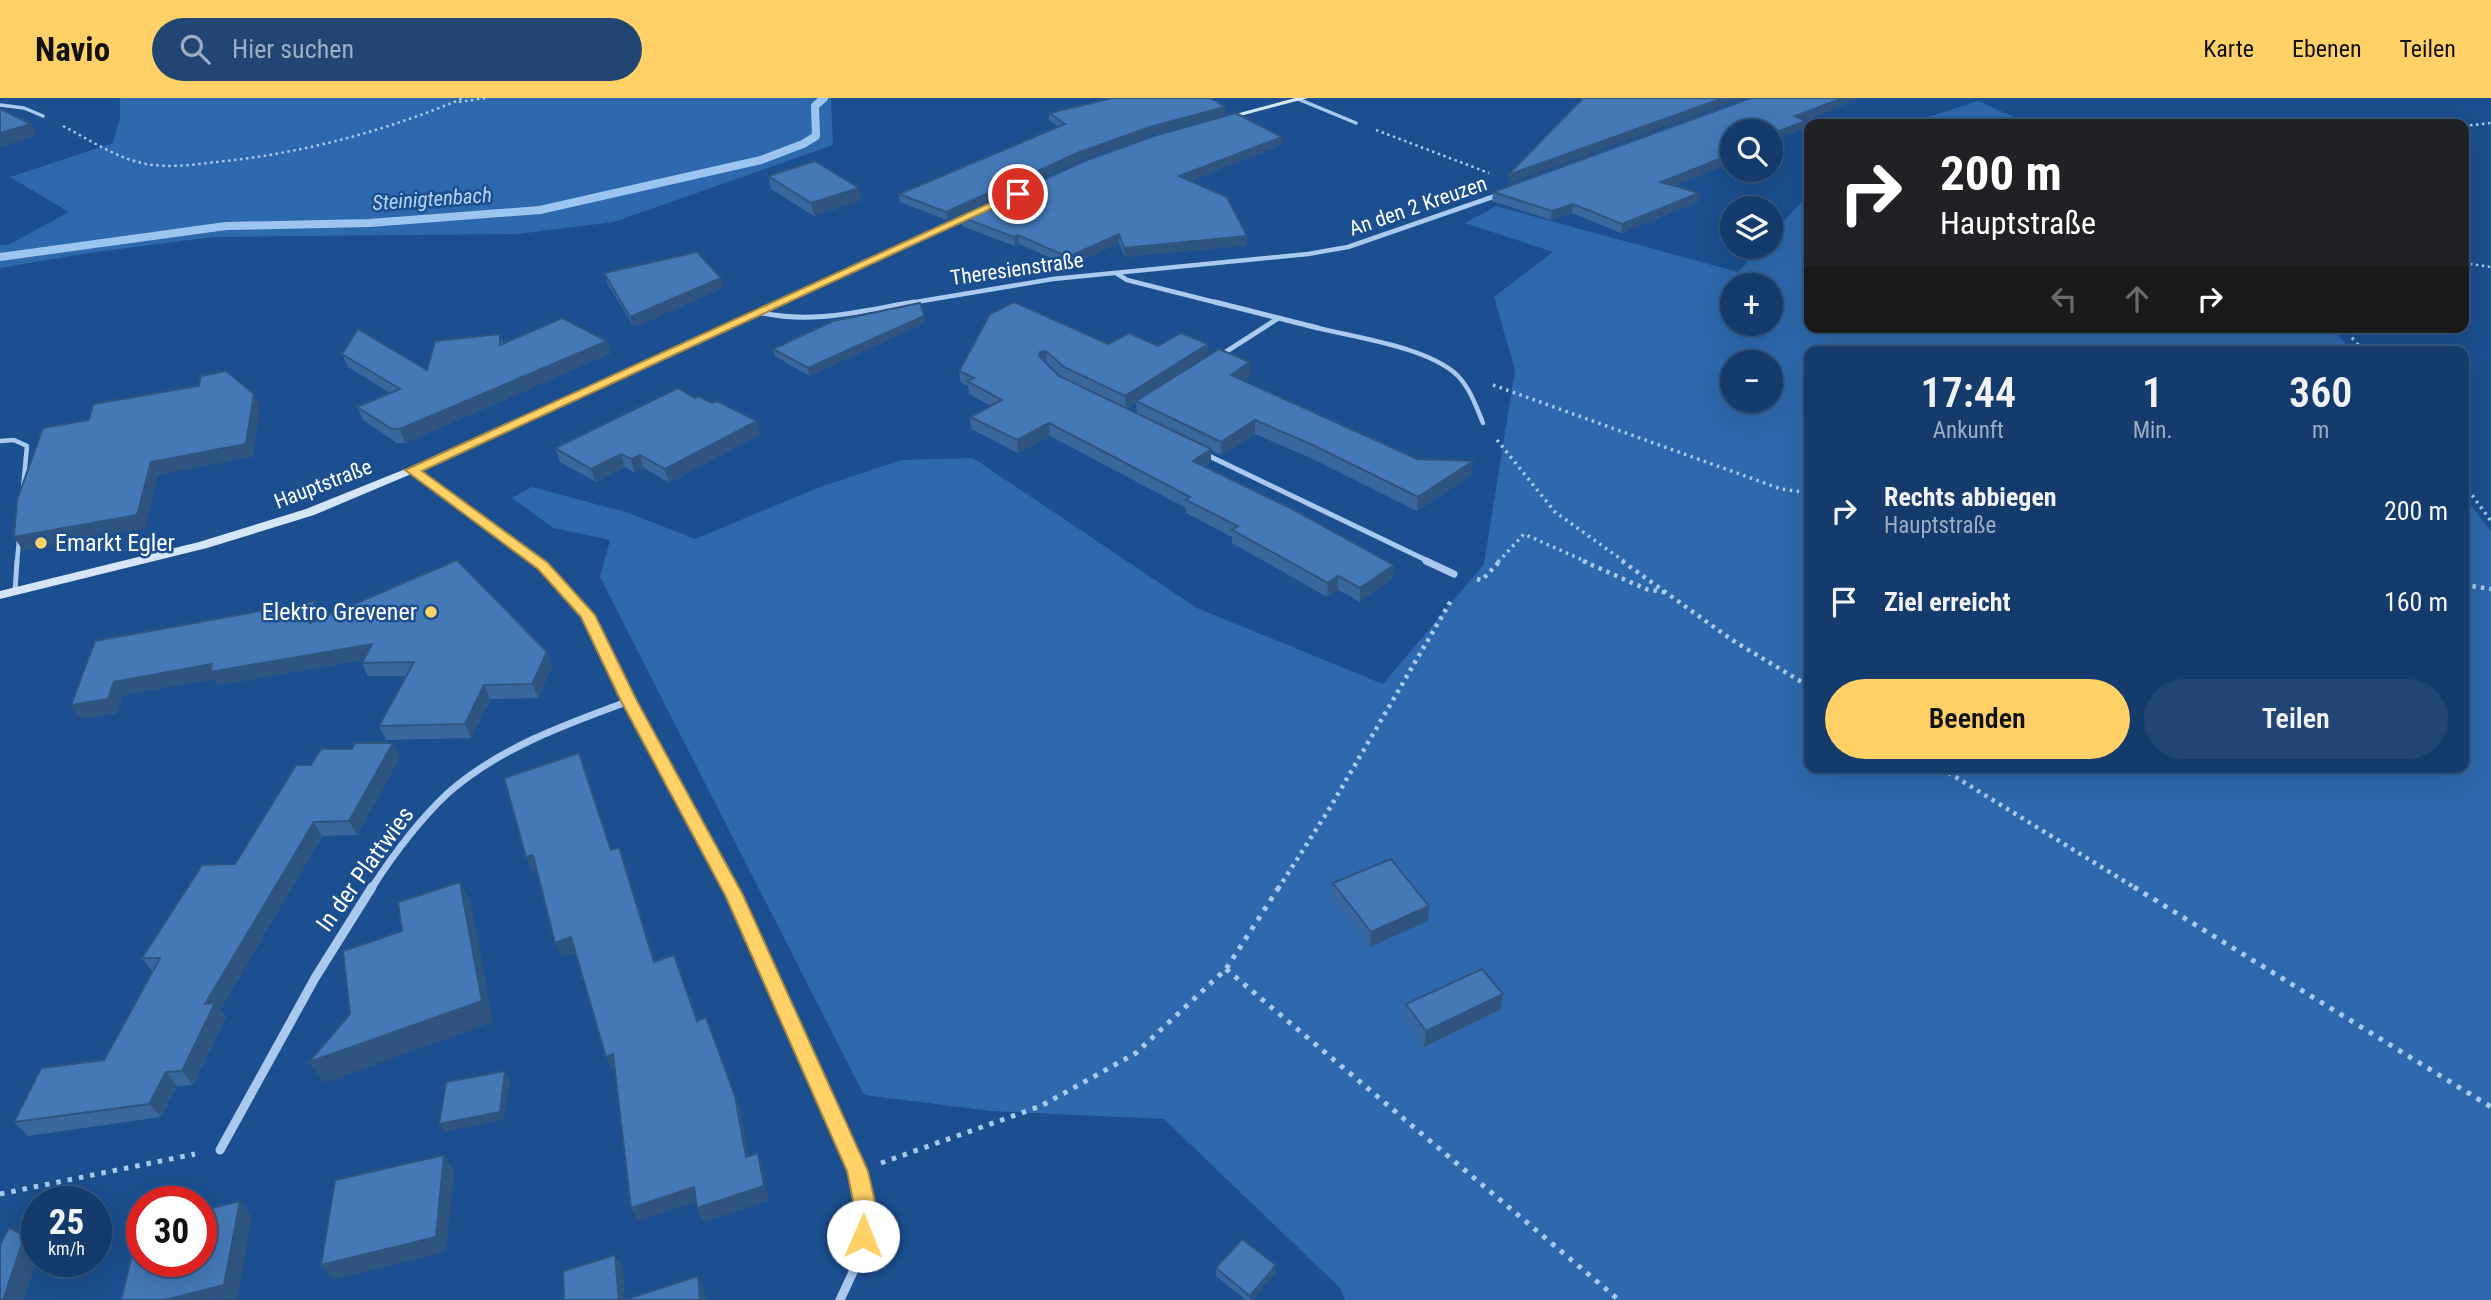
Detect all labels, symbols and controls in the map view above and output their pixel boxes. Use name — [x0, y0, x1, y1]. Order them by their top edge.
search box — [152, 18, 642, 81]
text: Navio — [35, 30, 110, 69]
icon: search — [176, 30, 214, 68]
text: Hier suchen — [232, 34, 354, 64]
text: Karte — [2203, 35, 2254, 63]
text: Ebenen — [2292, 35, 2362, 63]
text: Teilen — [2400, 35, 2456, 63]
map controls — [1720, 119, 1783, 413]
button: search — [1720, 119, 1783, 182]
text: 200 m — [1940, 145, 2062, 202]
icon: right — [1825, 147, 1916, 238]
pin — [988, 164, 1048, 224]
street label: An den 2 Kreuzen — [1346, 171, 1490, 241]
icon: arrive — [999, 175, 1037, 213]
water label: Steinigtenbach — [371, 183, 493, 215]
button: layers — [1720, 196, 1783, 259]
text: Hauptstraße — [1940, 204, 2096, 242]
street label: Theresienstraße — [949, 248, 1085, 290]
button: + — [1720, 273, 1783, 336]
icon: left — [2045, 280, 2083, 318]
icon: ahead — [2118, 280, 2156, 318]
icon: right — [2191, 280, 2229, 318]
button: − — [1720, 350, 1783, 413]
text: 17:44 — [1921, 368, 2016, 417]
text: 1 — [2142, 368, 2163, 417]
text: 360 — [2289, 368, 2352, 417]
text: Ankunft — [1933, 417, 2004, 444]
text: Min. — [2133, 417, 2173, 444]
text: m — [2312, 417, 2329, 444]
street label: Hauptstraße — [271, 454, 375, 514]
text: Rechts abbiegen — [1884, 482, 2057, 512]
icon: right — [1825, 492, 1863, 530]
text: 200 m — [2384, 496, 2448, 526]
text: Hauptstraße — [1884, 512, 1996, 539]
place label: Emarkt Egler — [55, 529, 175, 557]
marker: Emarkt Egler — [33, 535, 49, 551]
icon: arrive — [1825, 583, 1863, 621]
text: Ziel erreicht — [1884, 587, 2010, 617]
text: 160 m — [2384, 587, 2448, 617]
place label: Elektro Grevener — [262, 598, 417, 626]
marker: Elektro Grevener — [423, 604, 439, 620]
button: Beenden — [1825, 679, 2130, 759]
button: Teilen — [2144, 679, 2448, 759]
street label: In der Plattwies — [310, 801, 420, 937]
speed limit sign: 30 — [126, 1186, 217, 1277]
position arrow — [826, 1199, 900, 1273]
text: 25 — [49, 1202, 84, 1243]
text: km/h — [48, 1238, 85, 1259]

